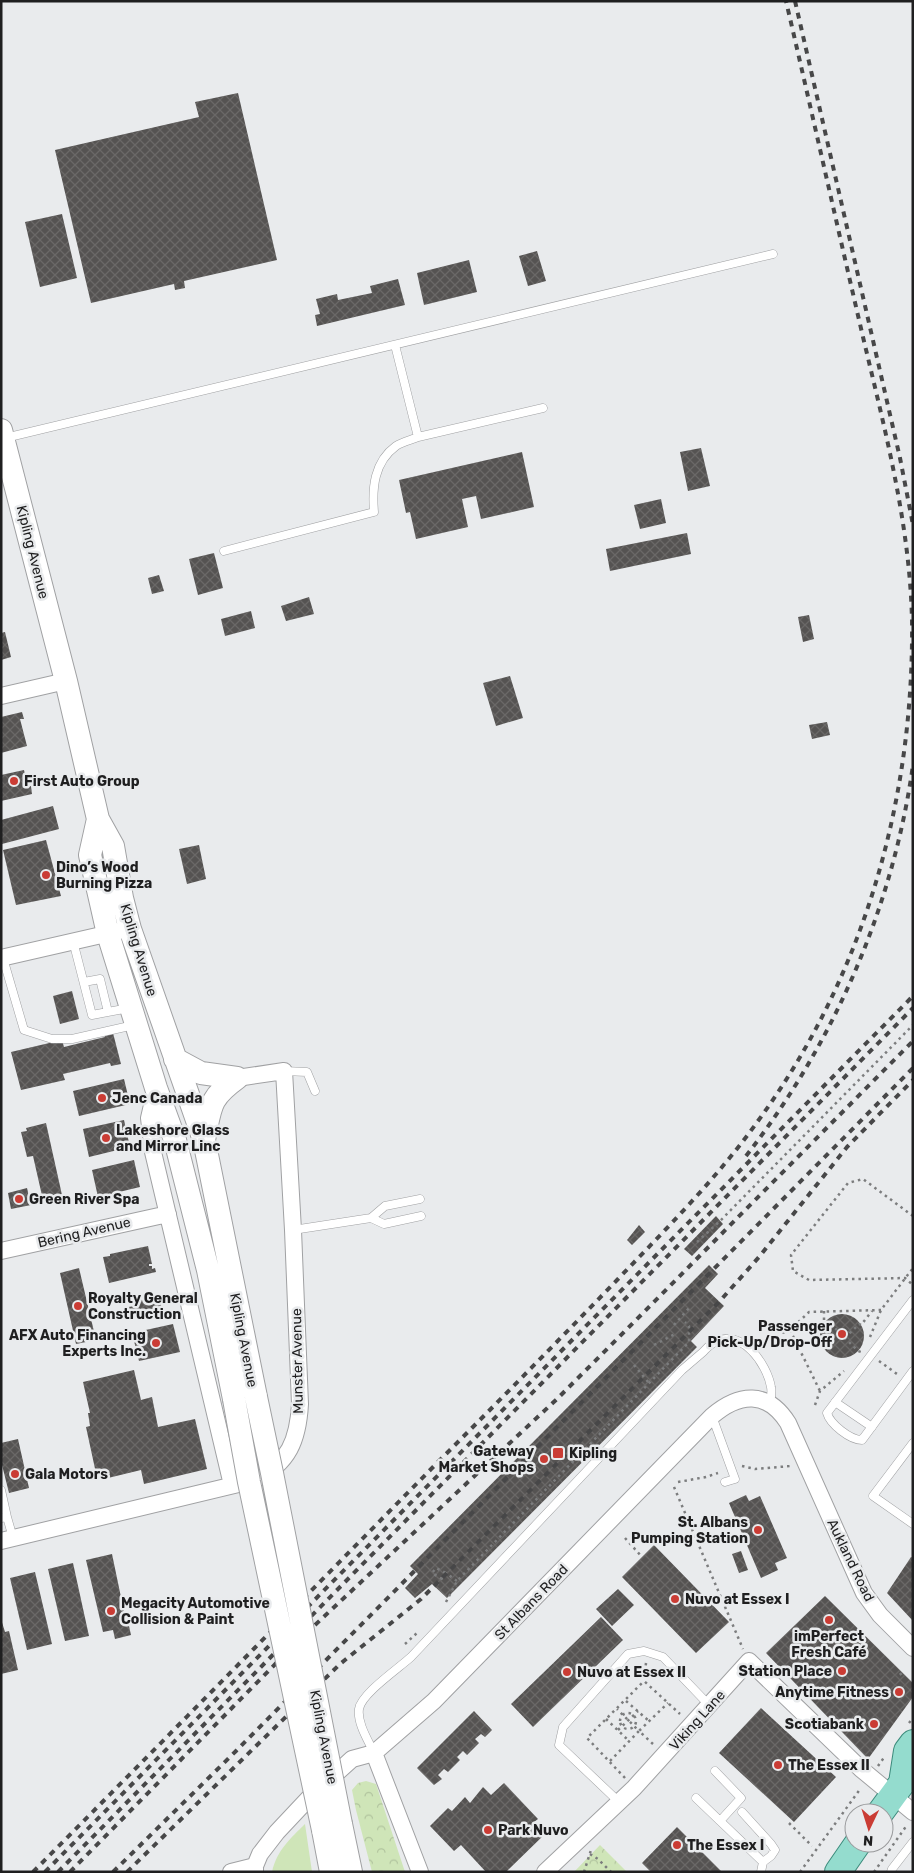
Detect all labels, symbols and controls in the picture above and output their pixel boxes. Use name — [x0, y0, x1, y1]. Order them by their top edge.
street label: Kipling Avenue — [13, 504, 52, 601]
place label: First Auto Group — [24, 773, 140, 790]
marker: First Auto Group — [8, 775, 20, 787]
place label: Dino’s Wood Burning Pizza — [56, 859, 152, 892]
marker: Dino’s Wood Burning Pizza — [40, 869, 52, 881]
street label: Kipling Avenue — [116, 902, 161, 999]
place label: Jenc Canada — [112, 1090, 202, 1107]
marker: Jenc Canada — [96, 1092, 108, 1104]
place label: Lakeshore Glass and Mirror Linc — [116, 1122, 230, 1155]
marker: Lakeshore Glass and Mirror Linc — [100, 1132, 112, 1144]
place label: Green River Spa — [29, 1191, 139, 1208]
marker: Green River Spa — [13, 1193, 25, 1205]
street label: Bering Avenue — [36, 1214, 132, 1251]
place label: Royalty General Construction — [88, 1290, 198, 1323]
street label: Kipling Avenue — [226, 1291, 261, 1389]
marker: Royalty General Construction — [72, 1300, 84, 1312]
street label: Munster Avenue — [288, 1308, 307, 1414]
place label: Passenger Pick-Up/Drop-Off — [707, 1318, 833, 1351]
place label: AFX Auto Financing Experts Inc. — [9, 1327, 146, 1360]
marker: Passenger Pick-Up/Drop-Off — [836, 1328, 848, 1340]
marker: AFX Auto Financing Experts Inc. — [150, 1337, 162, 1349]
place label: Gateway Market Shops — [439, 1443, 535, 1476]
place label: Kipling — [569, 1445, 617, 1462]
marker: Kipling — [551, 1446, 565, 1460]
marker: Gateway Market Shops — [538, 1453, 550, 1465]
place label: Gala Motors — [25, 1466, 108, 1483]
marker: Gala Motors — [9, 1468, 21, 1480]
place label: St. Albans Pumping Station — [631, 1514, 748, 1547]
street label: Aukland Road — [823, 1516, 878, 1604]
marker: St. Albans Pumping Station — [752, 1524, 764, 1536]
street label: St Albans Road — [491, 1561, 572, 1644]
place label: Nuvo at Essex I — [685, 1591, 790, 1608]
marker: Nuvo at Essex I — [669, 1593, 681, 1605]
place label: Megacity Automotive Collision & Paint — [121, 1595, 270, 1628]
marker: Megacity Automotive Collision & Paint — [105, 1605, 117, 1617]
marker: imPerfect Fresh Café — [823, 1614, 835, 1626]
place label: imPerfect Fresh Café — [791, 1628, 867, 1661]
place label: Station Place — [739, 1663, 832, 1680]
place label: Nuvo at Essex II — [577, 1664, 686, 1681]
marker: Station Place — [836, 1665, 848, 1677]
marker: Nuvo at Essex II — [561, 1666, 573, 1678]
place label: Anytime Fitness — [775, 1684, 889, 1701]
marker: Anytime Fitness — [893, 1686, 905, 1698]
street label: Viking Lane — [666, 1687, 729, 1754]
street label: Kipling Avenue — [306, 1688, 341, 1786]
place label: Scotiabank — [785, 1716, 865, 1733]
marker: Scotiabank — [868, 1718, 880, 1730]
place label: The Essex II — [788, 1757, 870, 1774]
marker: The Essex II — [772, 1759, 784, 1771]
north arrow — [844, 1803, 894, 1853]
place label: Park Nuvo — [498, 1822, 569, 1839]
marker: Park Nuvo — [482, 1824, 494, 1836]
text: N — [863, 1832, 874, 1849]
place label: The Essex I — [687, 1837, 764, 1854]
marker: The Essex I — [671, 1839, 683, 1851]

